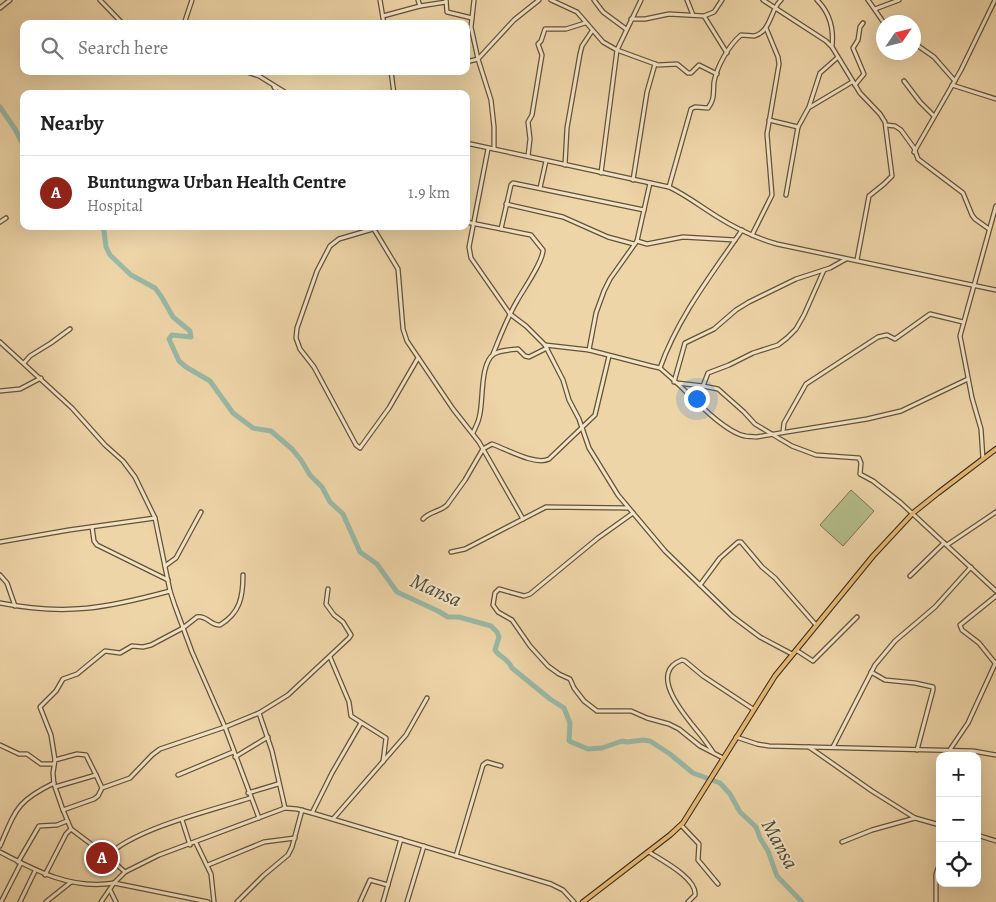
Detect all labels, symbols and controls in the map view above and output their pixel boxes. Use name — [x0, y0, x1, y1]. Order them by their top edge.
north arrow — [876, 15, 921, 60]
search box — [20, 20, 470, 75]
icon: search — [38, 34, 66, 62]
text: Search here — [78, 35, 168, 61]
text: Nearby — [40, 109, 103, 137]
text: Buntungwa Urban Health Centre — [87, 169, 346, 195]
text: A — [51, 182, 61, 204]
text: 1.9 km — [408, 182, 450, 204]
text: Hospital — [87, 195, 143, 217]
your location — [684, 386, 710, 412]
water label: Mansa — [406, 566, 466, 614]
map controls — [936, 752, 981, 887]
button: + — [936, 752, 981, 797]
button: − — [936, 797, 981, 842]
water label: Mansa — [755, 814, 805, 874]
pin: A — [86, 839, 118, 877]
button: locate — [936, 842, 981, 887]

